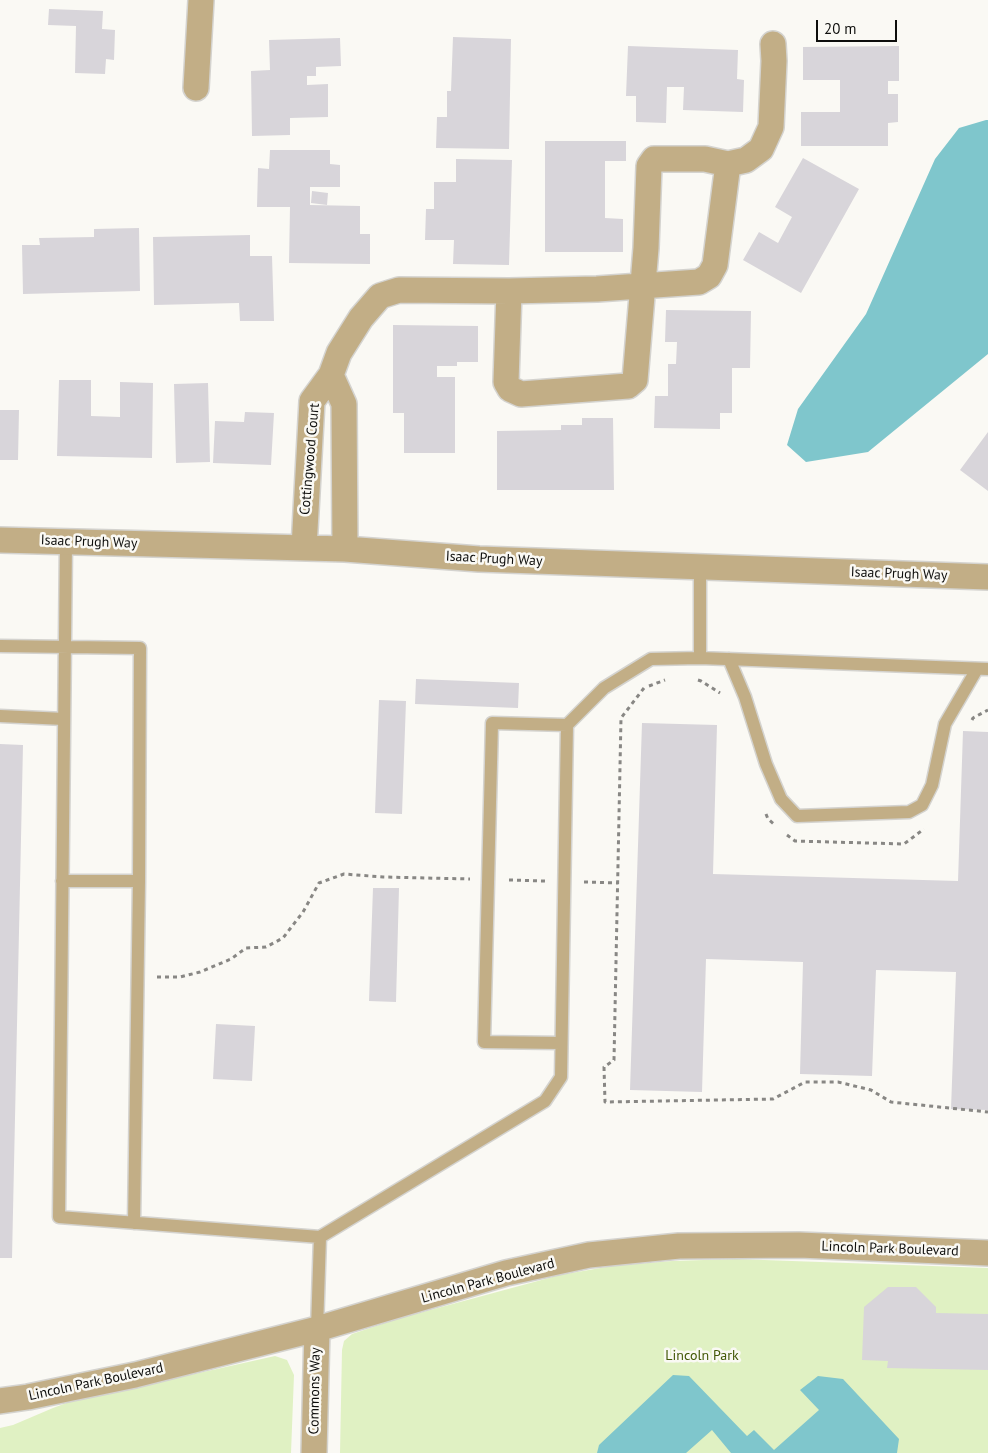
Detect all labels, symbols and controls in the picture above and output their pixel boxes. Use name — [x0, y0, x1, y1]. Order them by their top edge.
scale bar — [818, 10, 899, 42]
text: 20 m — [824, 19, 857, 38]
street label: Cottingwood Court — [297, 402, 323, 516]
street label: Isaac Prugh Way — [40, 532, 138, 552]
street label: Isaac Prugh Way — [445, 548, 543, 570]
street label: Isaac Prugh Way — [850, 564, 948, 584]
street label: Lincoln Park Boulevard — [821, 1238, 959, 1260]
street label: Lincoln Park Boulevard — [420, 1255, 556, 1307]
street label: Commons Way — [306, 1347, 324, 1435]
park label: Lincoln Park — [665, 1348, 739, 1364]
street label: Lincoln Park Boulevard — [27, 1360, 165, 1404]

